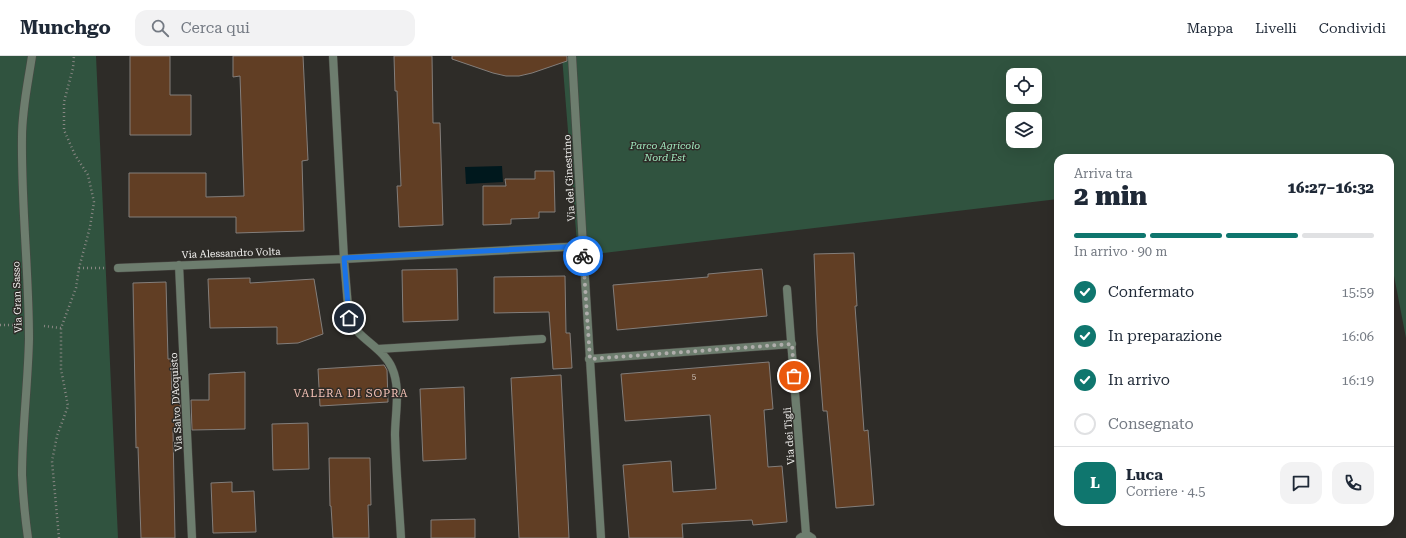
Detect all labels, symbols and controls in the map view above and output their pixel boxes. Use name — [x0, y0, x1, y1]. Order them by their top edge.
search box — [135, 10, 415, 46]
text: Munchgo — [20, 16, 111, 39]
icon: search — [149, 17, 171, 39]
text: Cerca qui — [181, 19, 250, 37]
text: Mappa — [1187, 20, 1233, 36]
text: Livelli — [1255, 20, 1297, 36]
text: Condividi — [1319, 20, 1386, 36]
map controls — [1006, 68, 1042, 148]
button: locate — [1006, 68, 1042, 104]
button: layers — [1006, 112, 1042, 148]
street label: Via del Ginestrino — [561, 134, 577, 222]
park label: Parco Agricolo Nord Est — [629, 140, 700, 163]
text: Arriva tra — [1074, 166, 1133, 181]
text: 16:27–16:32 — [1288, 179, 1374, 197]
text: 2 min — [1074, 181, 1147, 211]
courier — [563, 236, 603, 276]
text: In arrivo · 90 m — [1074, 244, 1167, 259]
icon: bike — [572, 245, 594, 267]
street label: Via Alessandro Volta — [181, 246, 281, 260]
street label: Via Gran Sasso — [10, 261, 24, 333]
icon: check — [1074, 281, 1096, 303]
text: Confermato — [1108, 283, 1194, 301]
text: 15:59 — [1342, 285, 1374, 300]
pin — [332, 301, 366, 335]
icon: home — [338, 307, 360, 329]
icon: check — [1074, 325, 1096, 347]
text: In preparazione — [1108, 327, 1222, 345]
text: 16:06 — [1342, 329, 1374, 344]
street label: Via Salvo D'Acquisto — [168, 352, 184, 452]
pin — [777, 359, 811, 393]
icon: bag — [783, 365, 805, 387]
icon: check — [1074, 369, 1096, 391]
text: In arrivo — [1108, 371, 1170, 389]
house number: 5 — [692, 372, 697, 381]
text: 16:19 — [1342, 373, 1374, 388]
district label: VALERA DI SOPRA — [293, 387, 409, 400]
street label: Via dei Tigli — [782, 407, 796, 465]
text: Consegnato — [1108, 415, 1194, 433]
button: chat — [1280, 462, 1322, 504]
button: phone — [1332, 462, 1374, 504]
text: Luca — [1126, 466, 1163, 484]
text: L — [1090, 474, 1100, 492]
text: Corriere · 4.5 — [1126, 484, 1205, 499]

